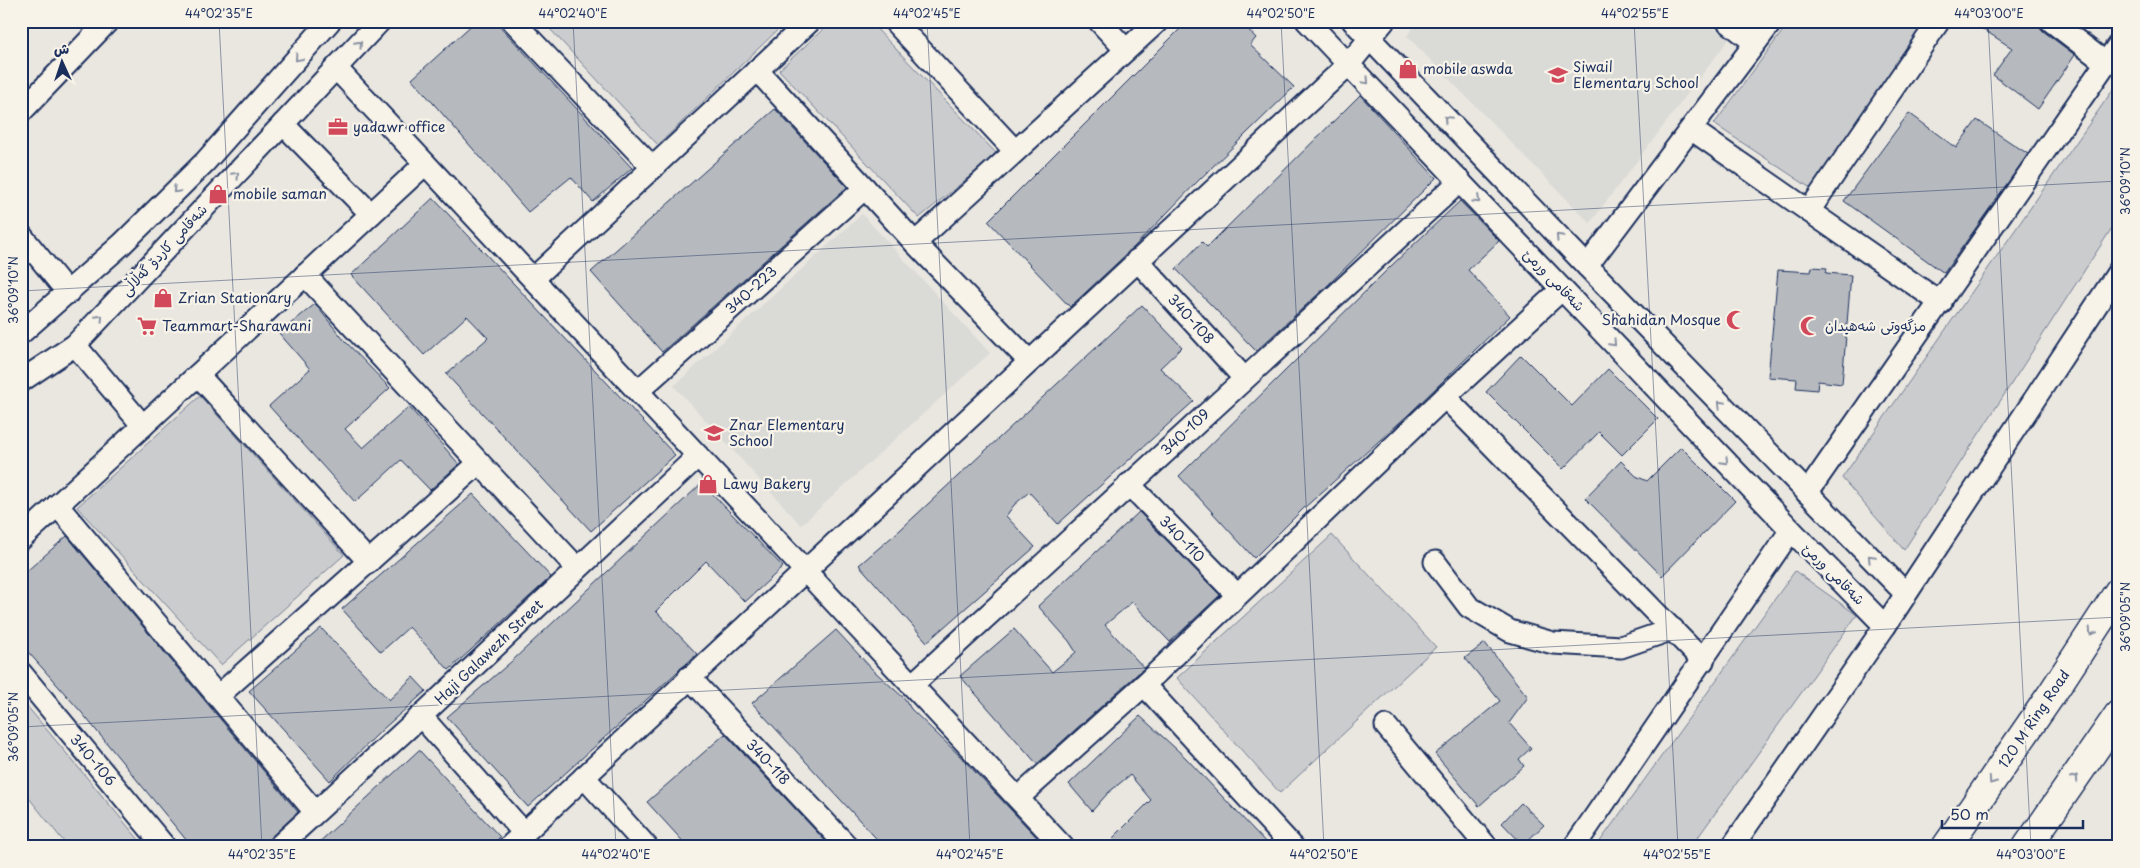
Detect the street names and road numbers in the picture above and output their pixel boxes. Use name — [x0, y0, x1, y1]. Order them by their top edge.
street label: شەقامی کاردۆ گەڵاڵی — [115, 199, 212, 300]
street label: شەقامی ورمێ — [1519, 244, 1590, 316]
street label: 340-223 — [720, 261, 781, 319]
street label: 340-108 — [1163, 289, 1220, 348]
street label: 340-109 — [1155, 403, 1214, 460]
street label: 340-110 — [1155, 511, 1210, 567]
street label: شەقامی ورمێ — [1799, 538, 1870, 609]
street label: Haji Galawezh Street — [430, 594, 548, 709]
street label: 120 M Ring Road — [1993, 665, 2074, 772]
street label: 340-106 — [65, 729, 121, 790]
street label: 340-118 — [742, 734, 795, 789]

